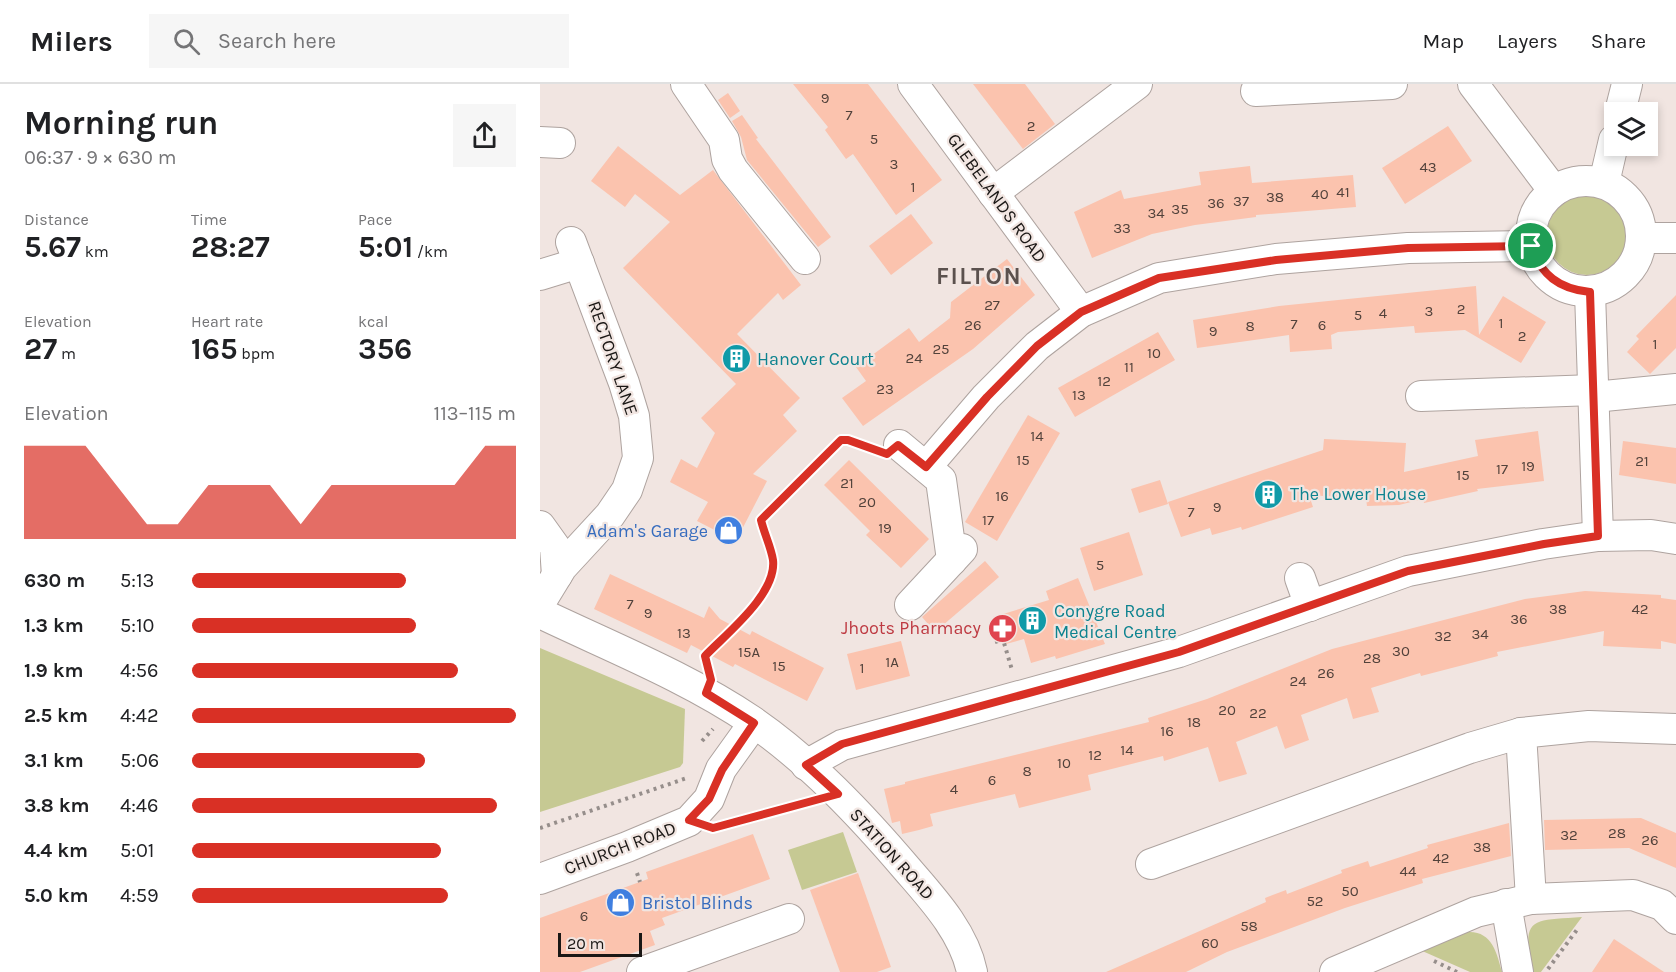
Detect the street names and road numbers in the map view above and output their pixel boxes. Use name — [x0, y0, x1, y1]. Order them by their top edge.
street label: GLEBELANDS ROAD — [943, 129, 1051, 267]
street label: RECTORY LANE — [583, 298, 643, 418]
street label: STATION ROAD — [845, 804, 939, 904]
street label: CHURCH ROAD — [561, 817, 679, 879]

